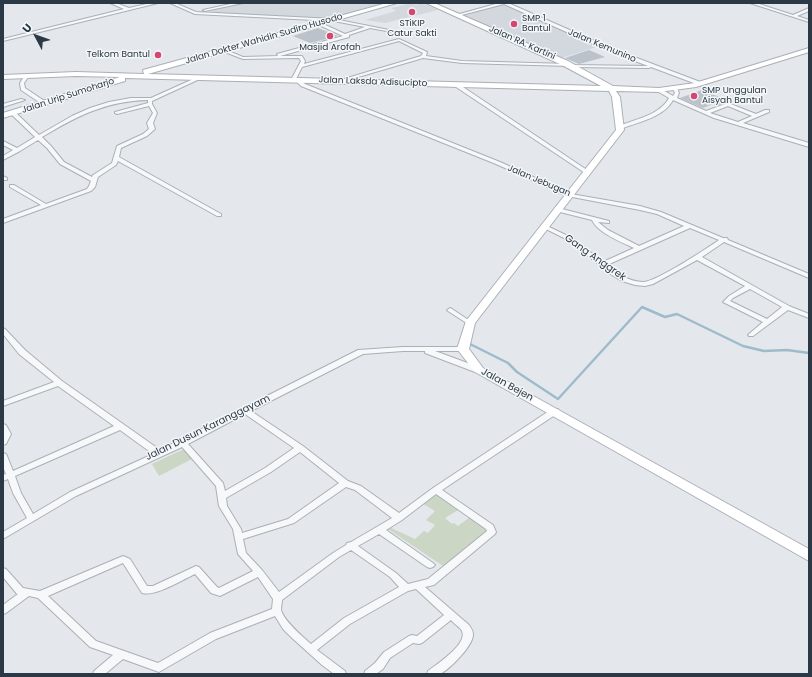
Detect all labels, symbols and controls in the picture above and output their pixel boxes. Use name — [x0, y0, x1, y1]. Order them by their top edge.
marker: STiKIP Catur Sakti — [407, 7, 417, 17]
street label: Jalan Dokter Wahidin Sudiro Husodo — [184, 11, 344, 67]
place label: SMP 1 Bantul — [522, 14, 551, 35]
north arrow — [16, 16, 56, 56]
place label: STiKIP Catur Sakti — [387, 19, 437, 40]
marker: SMP 1 Bantul — [509, 19, 519, 29]
text: U — [18, 20, 36, 36]
street label: Jalan RA. Kartini — [487, 24, 557, 62]
street label: Jalan Kemunino — [566, 27, 638, 65]
marker: Masjid Arofah — [325, 31, 335, 41]
place label: Masjid Arofah — [299, 43, 361, 53]
place label: Telkom Bantul — [87, 50, 150, 60]
marker: Telkom Bantul — [153, 50, 163, 60]
street label: Jalan Laksda Adisucipto — [318, 75, 428, 89]
street label: Jalan Urip Sumoharjo — [20, 76, 116, 116]
place label: SMP Unggulan Aisyah Bantul — [702, 86, 766, 107]
marker: SMP Unggulan Aisyah Bantul — [689, 91, 699, 101]
street label: Jalan Jebugan — [506, 163, 572, 199]
street label: Gang Anggrek — [562, 232, 628, 284]
street label: Jalan Bejen — [479, 366, 535, 404]
street label: Jalan Dusun Karanggayam — [144, 393, 272, 463]

